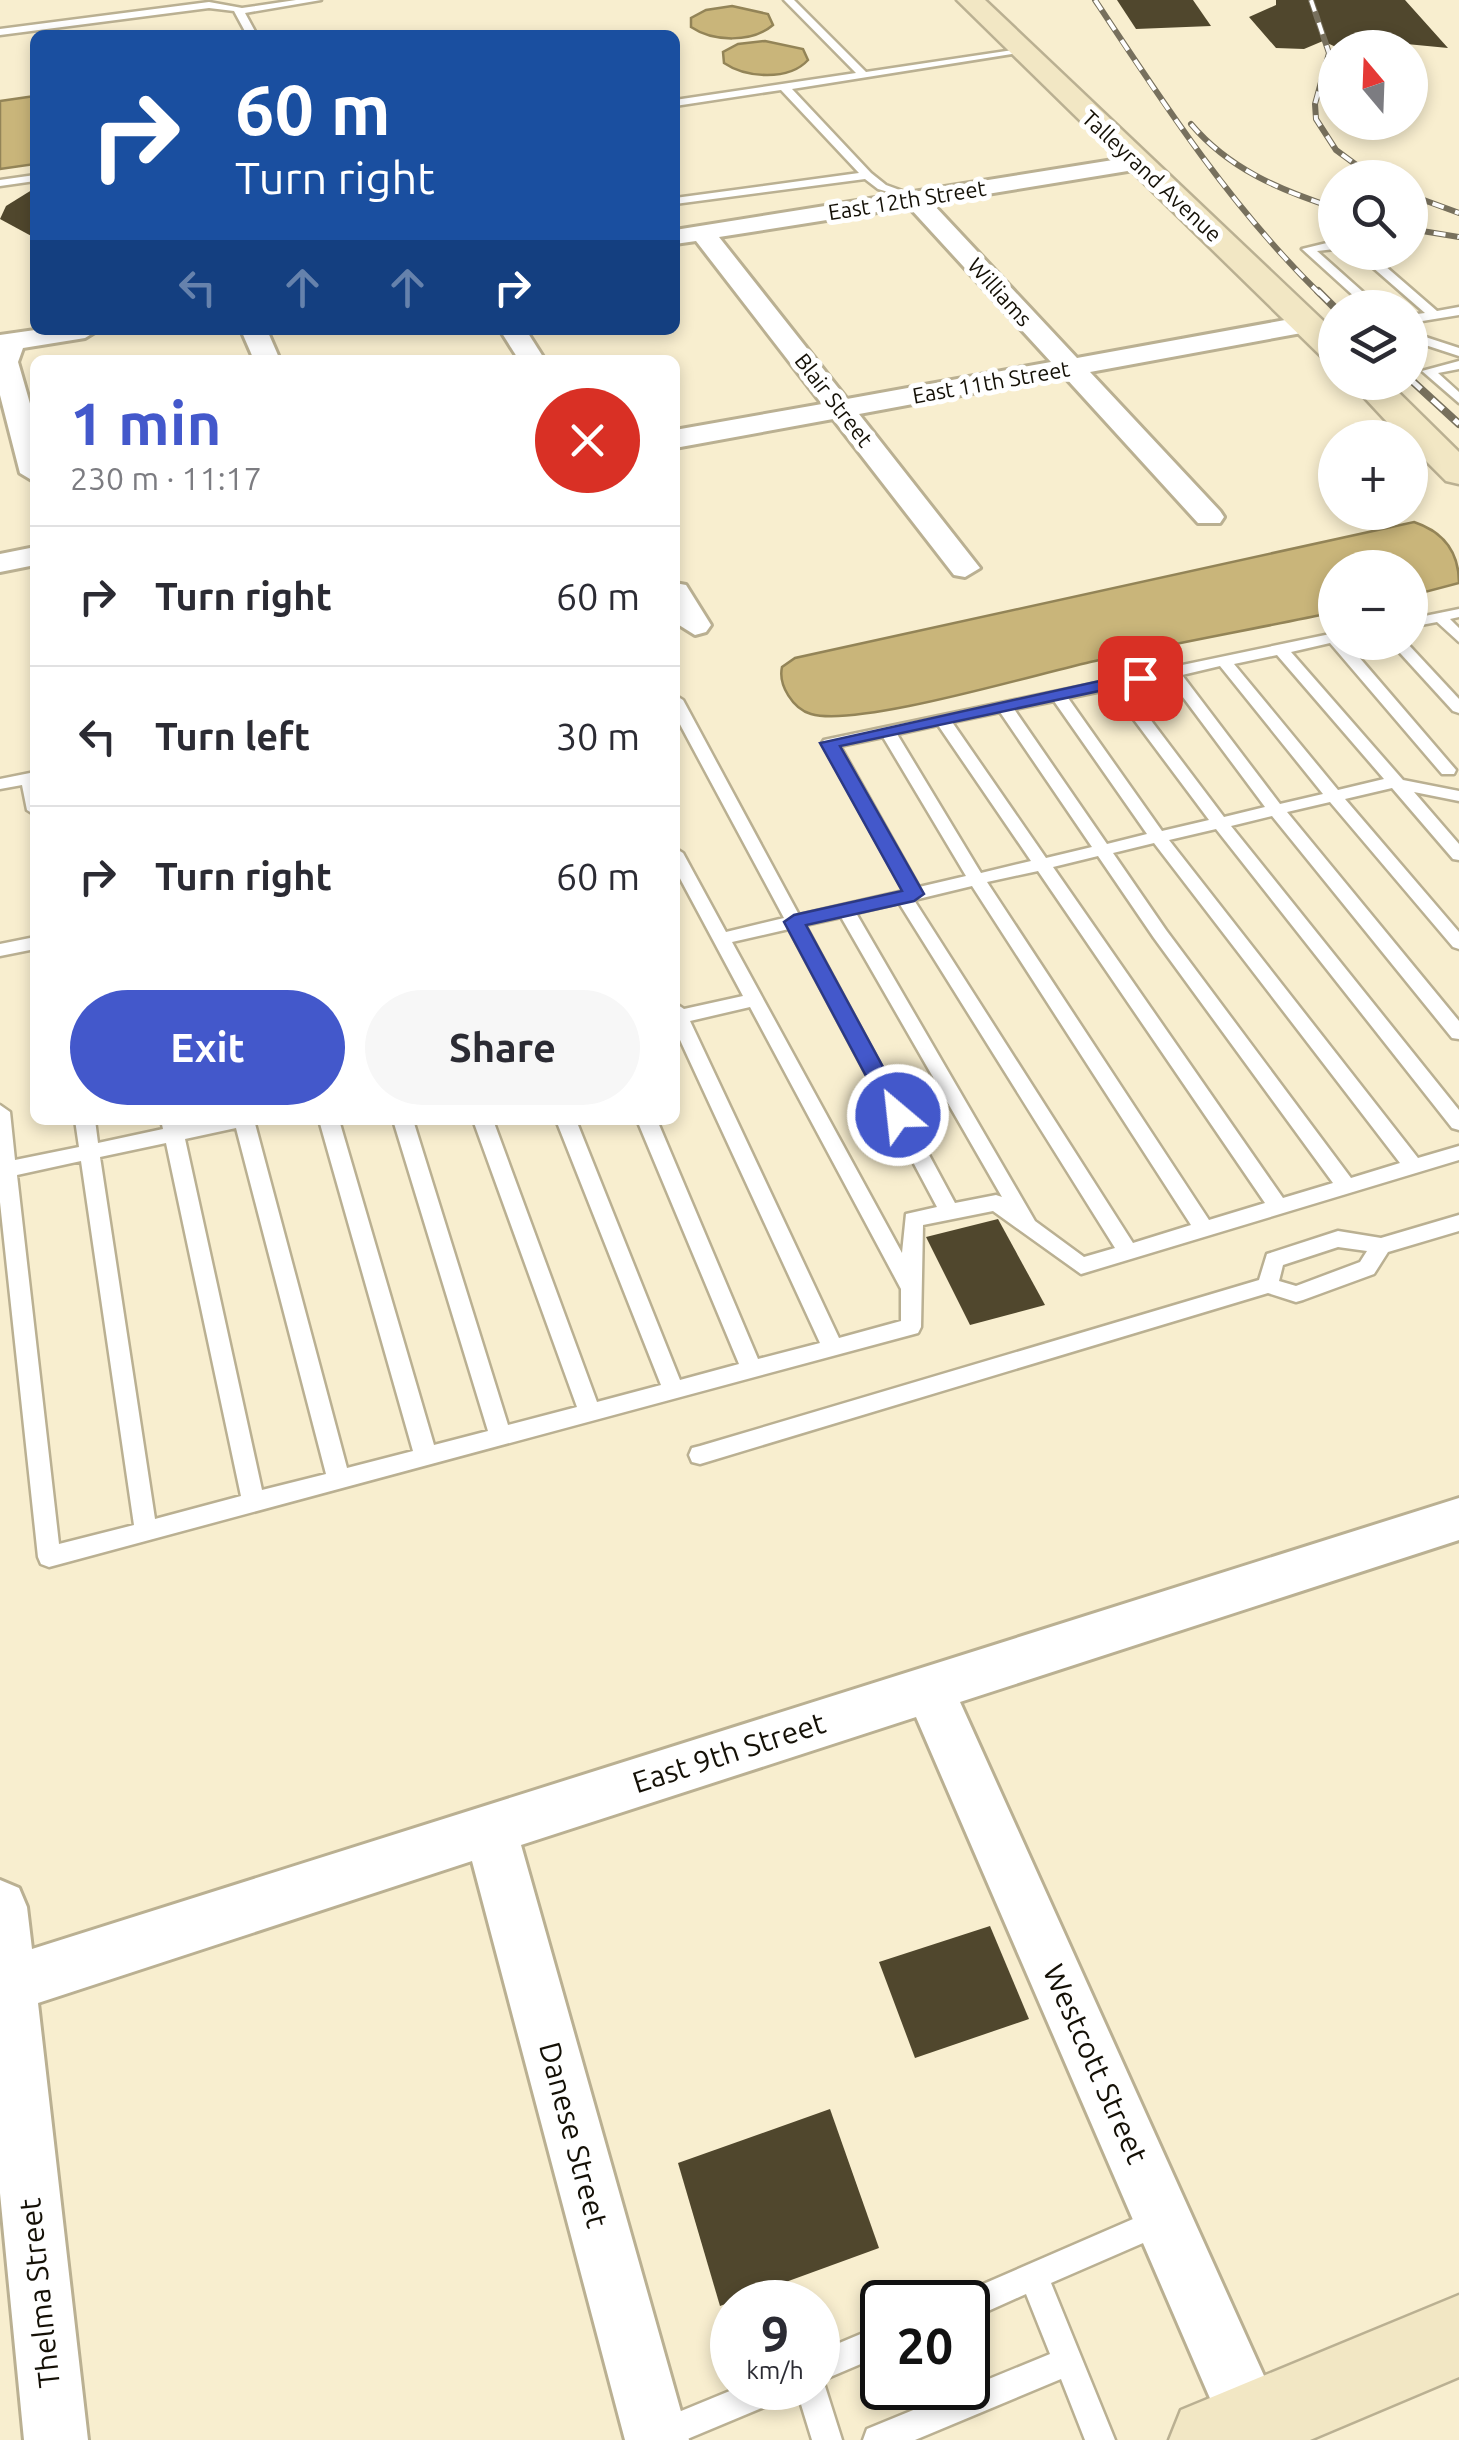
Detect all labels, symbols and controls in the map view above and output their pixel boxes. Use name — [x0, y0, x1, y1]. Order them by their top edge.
north arrow — [1318, 30, 1428, 140]
map controls — [1318, 30, 1428, 660]
icon: right — [70, 70, 200, 200]
text: 60 m — [235, 70, 391, 148]
street label: Talleyrand Avenue — [1078, 105, 1227, 247]
text: Turn right — [235, 152, 435, 203]
button: search — [1318, 160, 1428, 270]
street label: East 12th Street — [826, 175, 988, 224]
street label: Williams — [963, 253, 1037, 331]
icon: left — [170, 260, 225, 315]
icon: ahead — [275, 260, 330, 315]
icon: ahead — [380, 260, 435, 315]
icon: right — [485, 260, 540, 315]
button: layers — [1318, 290, 1428, 400]
street label: Blair Street — [790, 348, 879, 451]
street label: East 11th Street — [910, 355, 1072, 408]
button: close — [535, 388, 640, 493]
text: 1 min — [70, 389, 222, 456]
button: + — [1318, 420, 1428, 530]
text: 230 m · 11:17 — [70, 460, 262, 496]
button: − — [1318, 550, 1428, 660]
icon: right — [70, 569, 125, 624]
text: Turn right — [155, 575, 332, 617]
text: 60 m — [556, 575, 640, 617]
pin — [1098, 636, 1183, 721]
icon: arrive — [1113, 651, 1168, 706]
icon: left — [70, 709, 125, 764]
text: Turn left — [155, 715, 310, 757]
text: 30 m — [556, 715, 640, 757]
icon: right — [70, 849, 125, 904]
text: Turn right — [155, 855, 332, 897]
text: 60 m — [556, 855, 640, 897]
button: Exit — [70, 990, 345, 1105]
button: Share — [365, 990, 640, 1105]
position arrow — [846, 1063, 950, 1167]
street label: East 9th Street — [628, 1705, 829, 1799]
street label: Westcott Street — [1037, 1959, 1155, 2169]
street label: Danese Street — [533, 2038, 615, 2231]
street label: Thelma Street — [12, 2197, 66, 2389]
speed limit sign: 20 — [860, 2280, 990, 2410]
text: 9 — [761, 2305, 789, 2361]
text: km/h — [746, 2356, 804, 2384]

